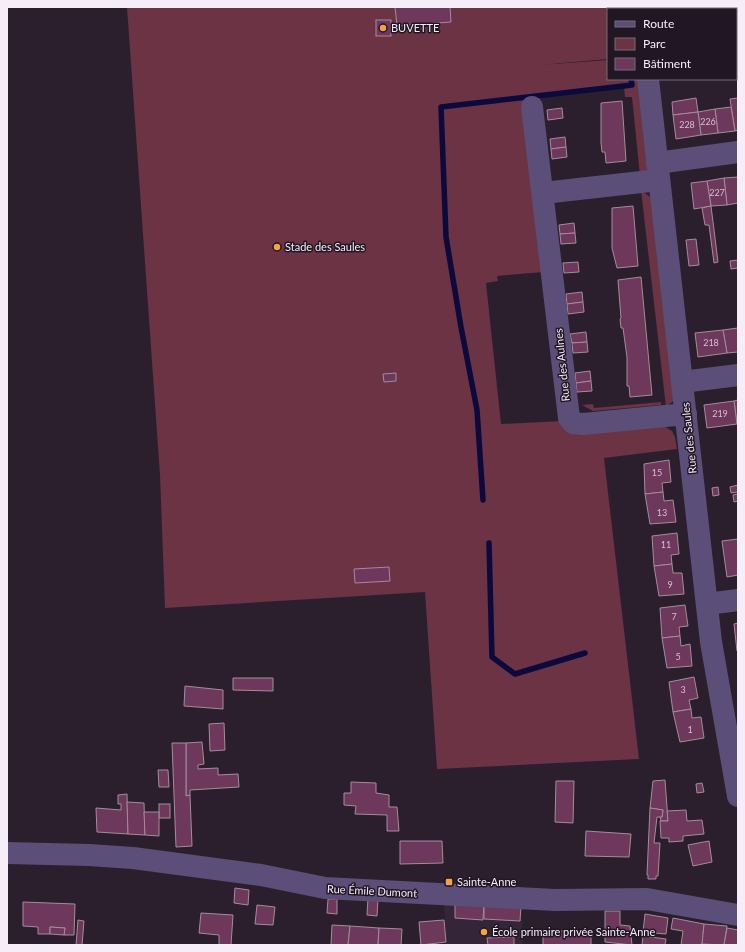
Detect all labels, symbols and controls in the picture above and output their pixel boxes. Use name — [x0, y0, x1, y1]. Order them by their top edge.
legend — [607, 8, 737, 80]
text: Route — [643, 16, 674, 31]
place label: BUVETTE — [391, 21, 439, 34]
marker: BUVETTE — [378, 23, 388, 33]
text: Parc — [643, 36, 666, 51]
text: Bâtiment — [643, 56, 692, 71]
house number: 226 — [700, 116, 716, 127]
house number: 228 — [679, 119, 695, 130]
house number: 227 — [709, 187, 725, 198]
place label: Stade des Saules — [285, 240, 365, 253]
marker: Stade des Saules — [272, 242, 282, 252]
street label: Rue des Aulnes — [551, 328, 572, 402]
house number: 218 — [703, 337, 719, 348]
street label: Rue des Saules — [678, 402, 699, 474]
house number: 219 — [712, 408, 728, 419]
house number: 15 — [652, 467, 662, 478]
house number: 13 — [657, 507, 667, 518]
house number: 11 — [661, 539, 671, 550]
house number: 9 — [667, 579, 673, 590]
house number: 7 — [671, 611, 677, 622]
house number: 5 — [675, 651, 681, 662]
house number: 3 — [680, 684, 686, 695]
house number: 1 — [687, 724, 693, 735]
place label: Sainte-Anne — [457, 875, 517, 888]
marker: Sainte-Anne — [444, 877, 454, 887]
street label: Rue Émile Dumont — [327, 882, 417, 899]
place label: École primaire privée Sainte-Anne — [492, 925, 655, 938]
marker: École primaire privée Sainte-Anne — [479, 927, 489, 937]

